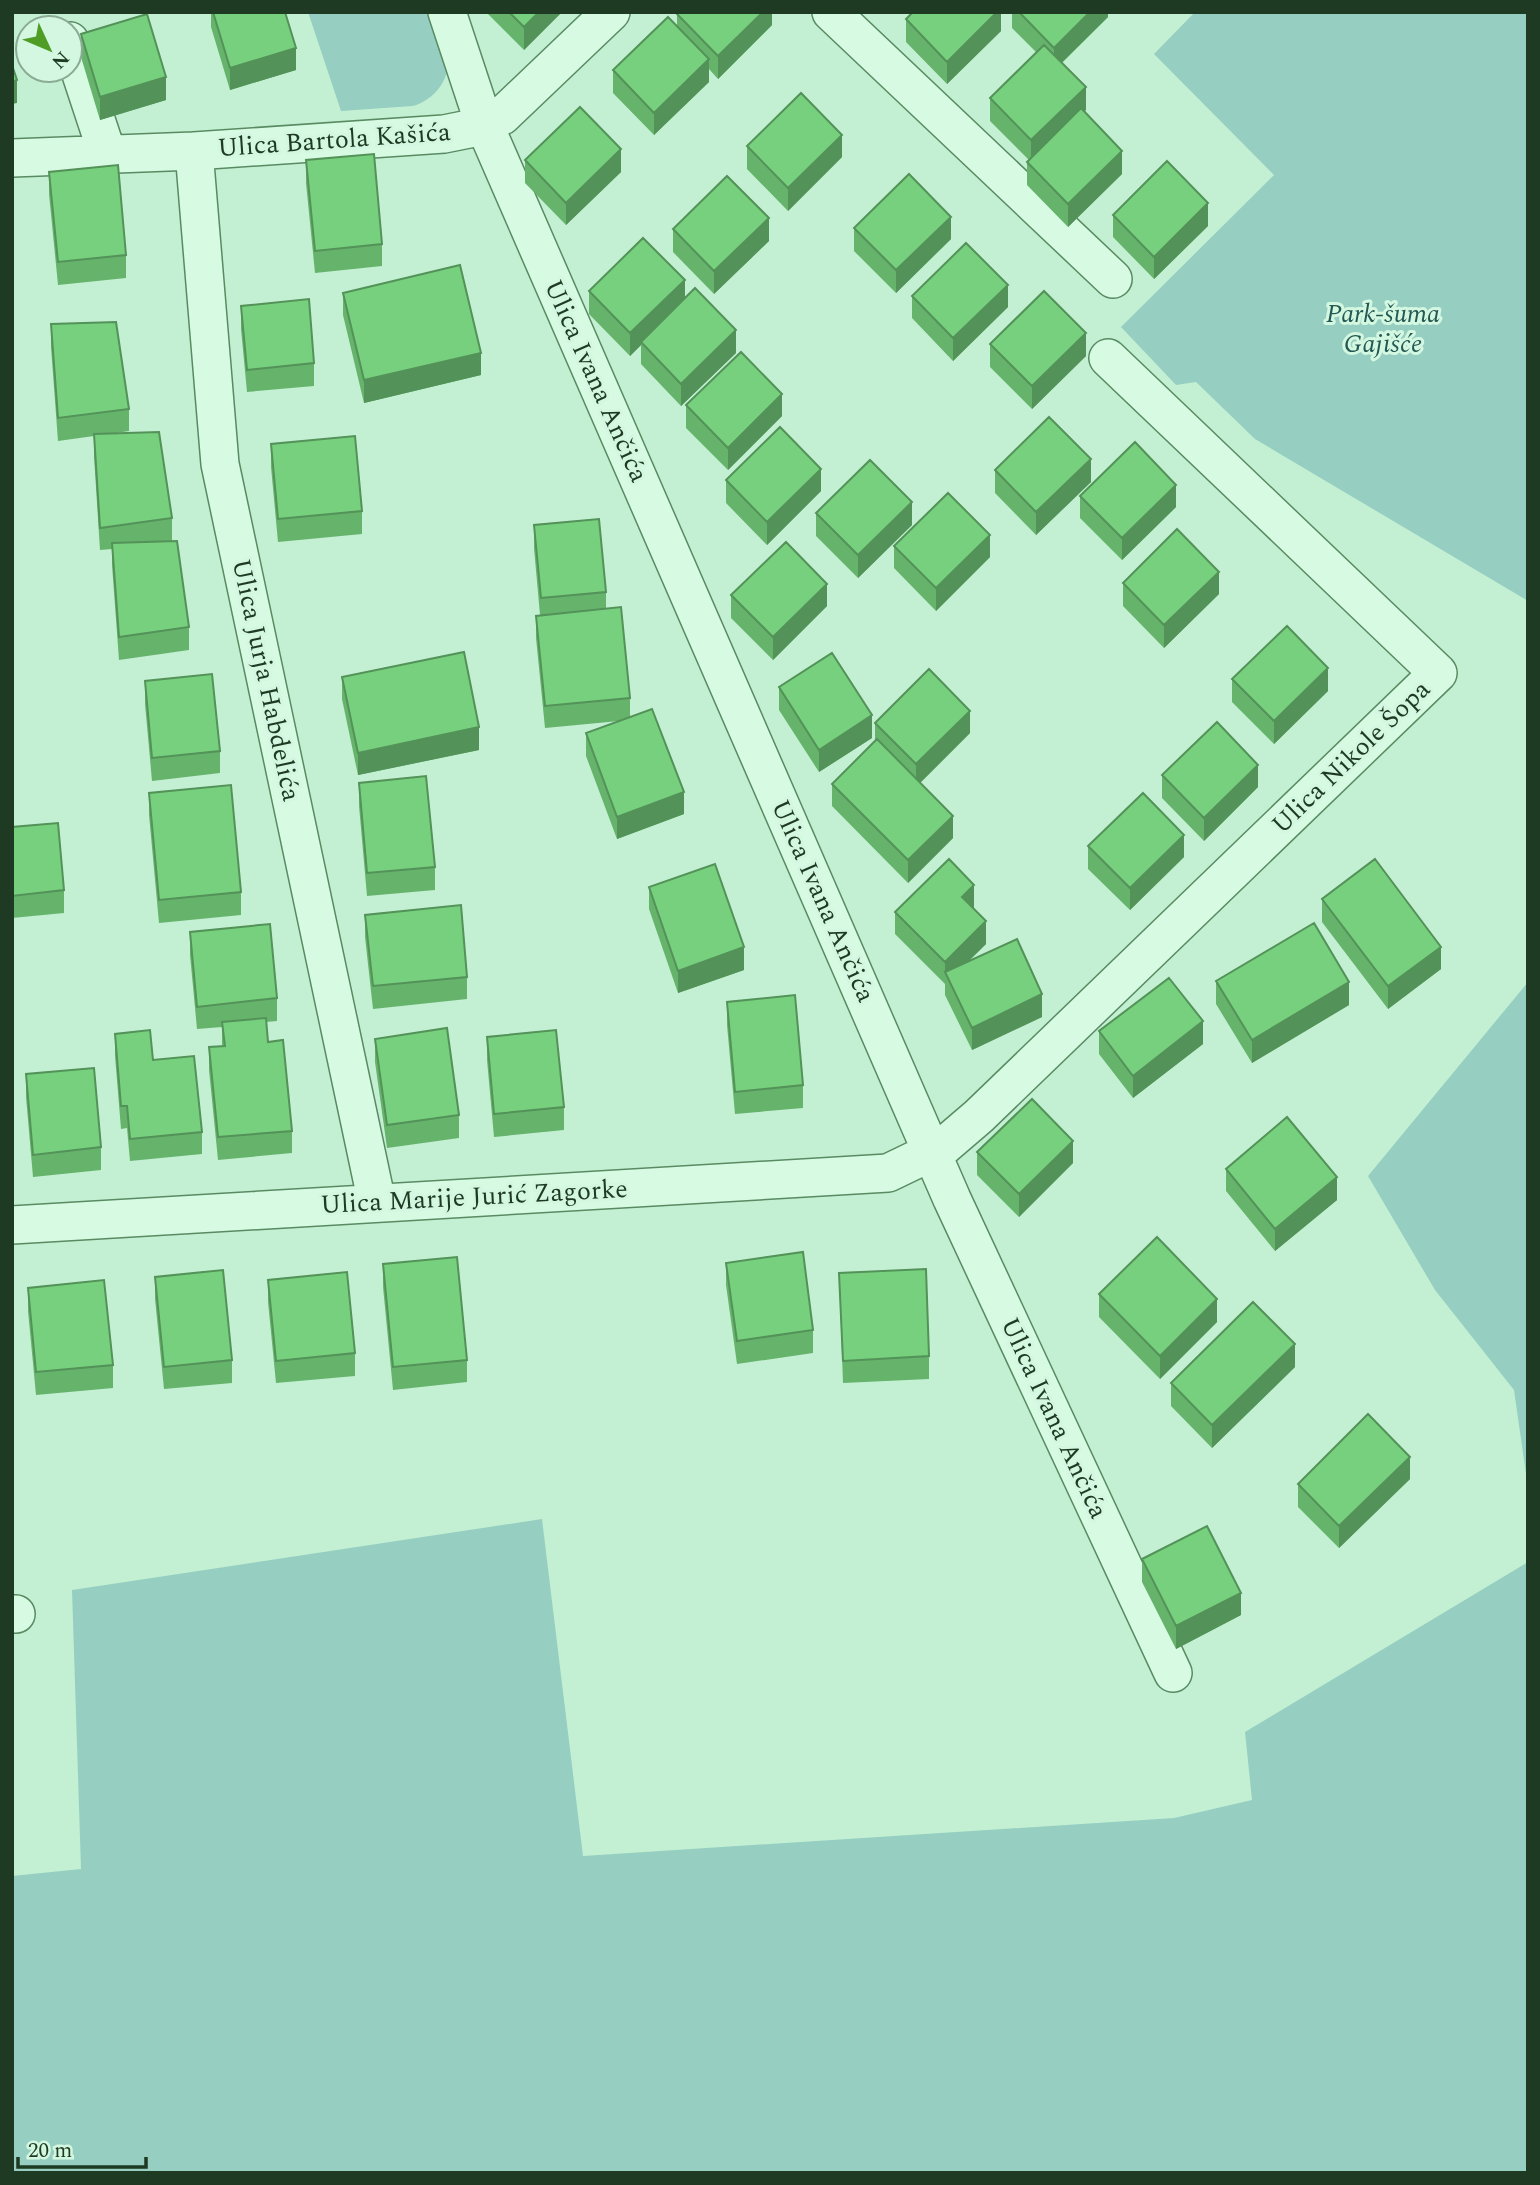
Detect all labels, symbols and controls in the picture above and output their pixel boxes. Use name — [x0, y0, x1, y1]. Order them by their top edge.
north arrow — [14, 14, 84, 84]
text: N — [44, 44, 76, 75]
street label: Ulica Bartola Kašića — [216, 112, 452, 168]
street label: Ulica Ivana Ančića — [533, 273, 659, 489]
park label: Park-šuma Gajišće — [1326, 294, 1440, 364]
street label: Ulica Jurja Habdelića — [221, 555, 311, 805]
street label: Ulica Nikole Šopa — [1262, 670, 1440, 844]
street label: Ulica Ivana Ančića — [760, 793, 886, 1009]
street label: Ulica Marije Jurić Zagorke — [319, 1169, 629, 1225]
street label: Ulica Ivana Ančića — [990, 1311, 1118, 1526]
scale bar — [18, 2126, 145, 2170]
text: 20 m — [28, 2135, 72, 2167]

